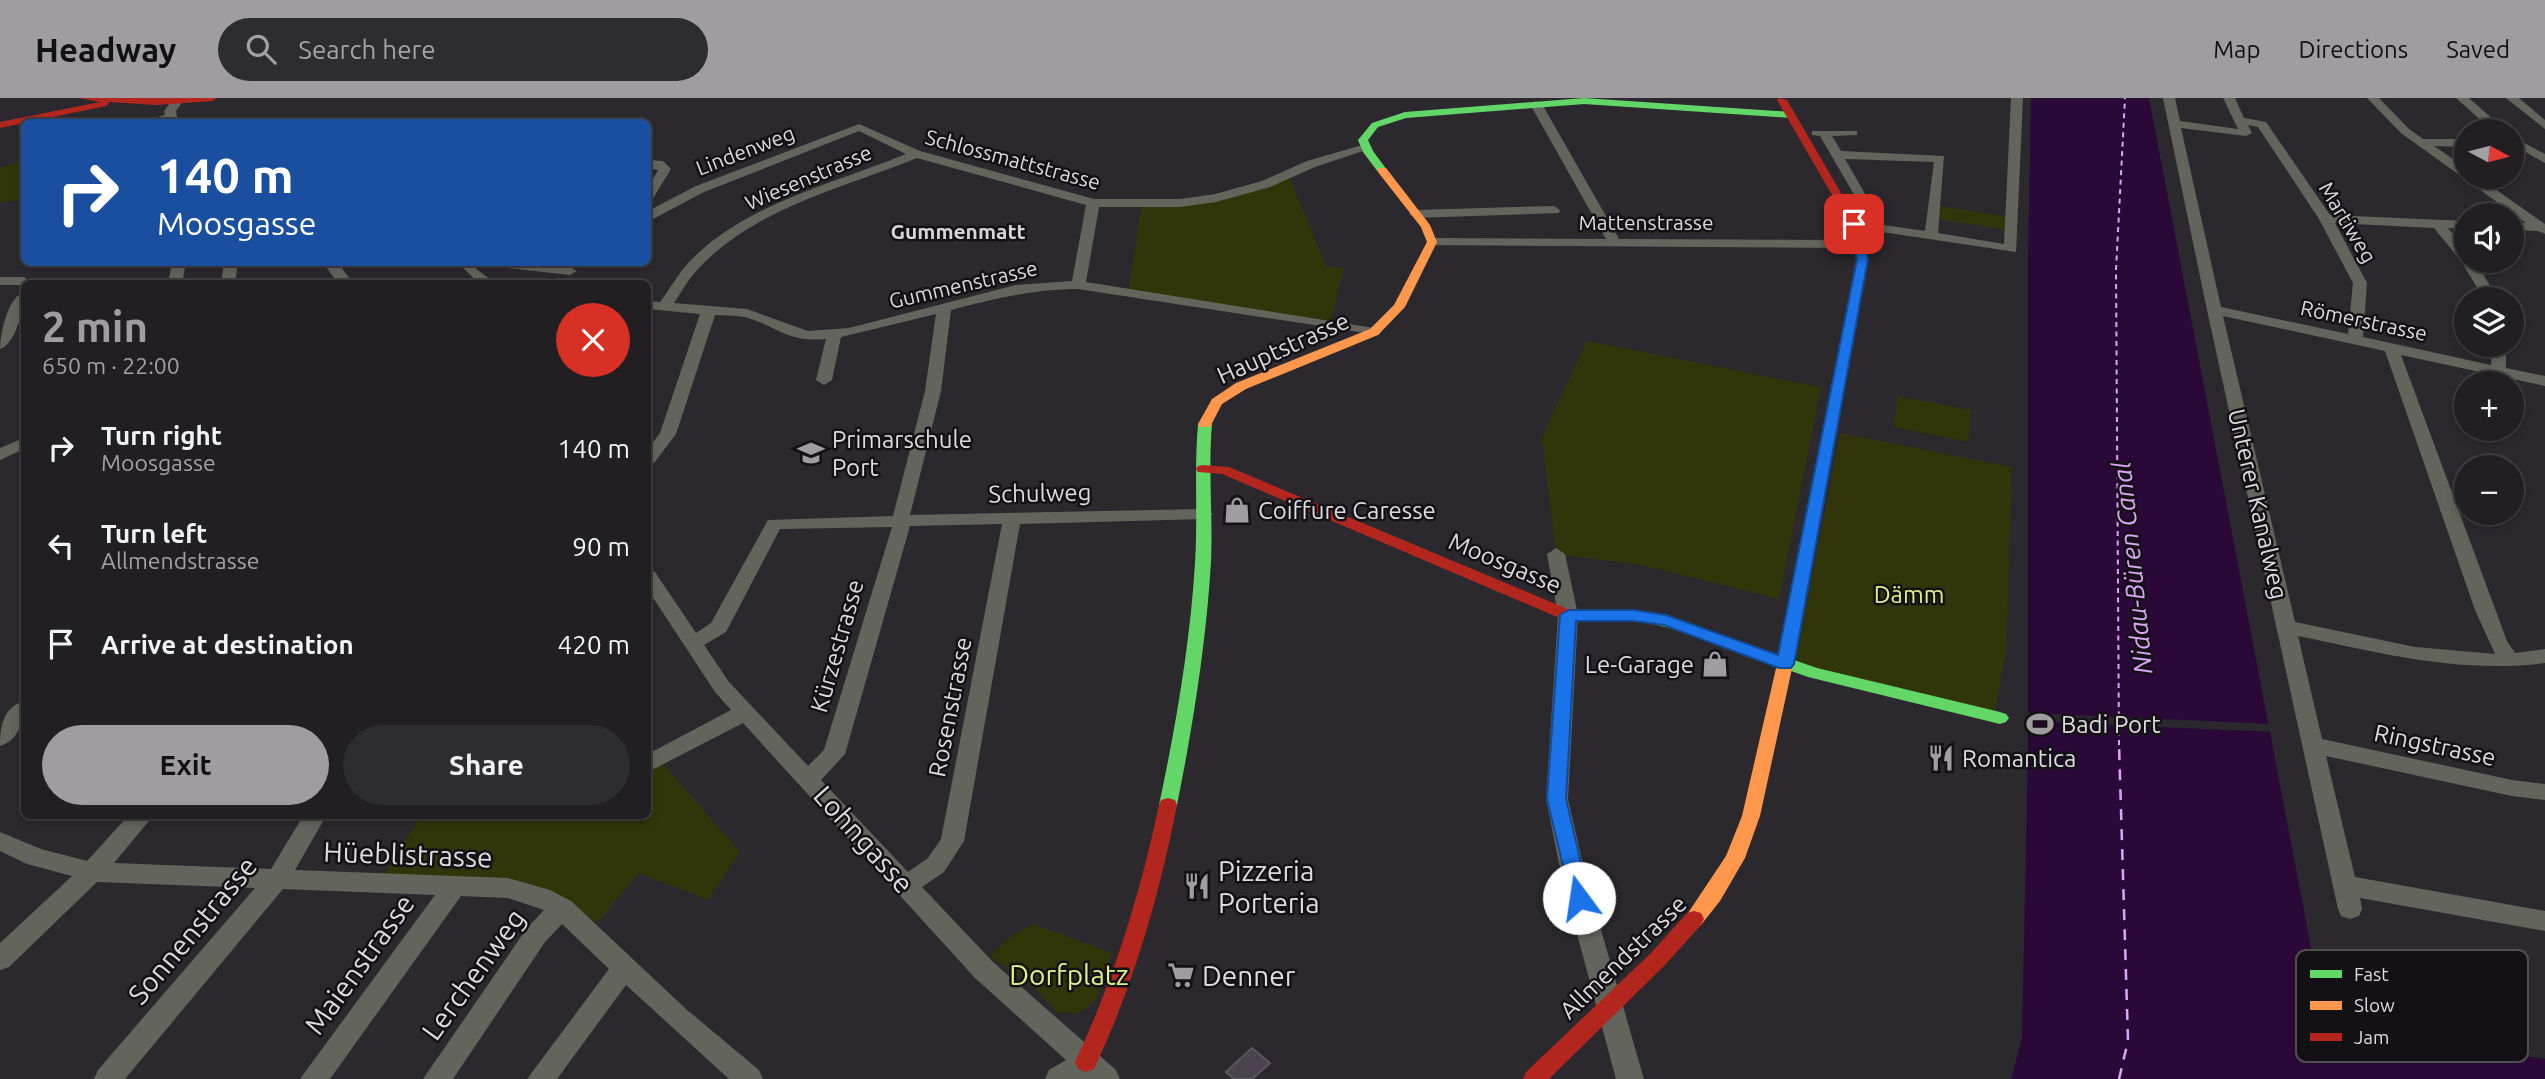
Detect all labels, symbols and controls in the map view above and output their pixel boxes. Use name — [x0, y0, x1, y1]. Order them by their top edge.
search box — [218, 18, 708, 81]
icon: search — [242, 30, 280, 68]
text: Headway — [35, 31, 176, 68]
text: Search here — [298, 35, 436, 64]
text: Map — [2213, 36, 2260, 63]
text: Directions — [2298, 36, 2408, 63]
text: Saved — [2446, 36, 2510, 63]
north arrow — [2454, 119, 2524, 189]
map controls — [2454, 119, 2524, 525]
street label: Lindenweg — [692, 120, 798, 180]
street label: Schlossmattstrasse — [923, 124, 1103, 194]
street label: Wiesenstrasse — [741, 140, 875, 214]
icon: right — [42, 147, 133, 238]
text: 140 m — [157, 147, 294, 202]
street label: Martiweg — [2314, 177, 2382, 267]
pin — [1824, 194, 1884, 254]
button: sound — [2454, 203, 2524, 273]
text: Moosgasse — [157, 205, 316, 241]
icon: arrive — [1835, 205, 1873, 243]
street label: Mattenstrasse — [1578, 210, 1714, 234]
district label: Gummenmatt — [890, 219, 1026, 243]
street label: Gummenstrasse — [886, 255, 1040, 313]
button: layers — [2454, 287, 2524, 357]
street label: Römerstrasse — [2298, 295, 2430, 345]
text: 2 min — [42, 303, 148, 350]
button: close — [556, 303, 630, 377]
street label: Hauptstrasse — [1213, 307, 1353, 389]
text: 650 m · 22:00 — [42, 353, 180, 378]
button: + — [2454, 371, 2524, 441]
street label: Unterer Kanalweg — [2223, 406, 2293, 602]
text: Turn right — [101, 421, 222, 450]
place label: Primarschule Port — [832, 426, 972, 481]
icon: right — [42, 429, 80, 467]
text: 140 m — [558, 434, 630, 463]
school or university icon: Primarschule Port — [796, 438, 826, 468]
text: Moosgasse — [101, 450, 216, 475]
button: − — [2454, 455, 2524, 525]
water label: Nidau-Büren Canal — [2106, 460, 2158, 676]
street label: Schulweg — [988, 479, 1092, 507]
shop icon: Coiffure Caresse — [1222, 495, 1252, 525]
place label: Coiffure Caresse — [1258, 497, 1436, 524]
text: Turn left — [101, 519, 207, 548]
icon: left — [42, 527, 80, 565]
street label: Moosgasse — [1445, 527, 1565, 599]
text: 90 m — [572, 532, 630, 561]
text: Allmendstrasse — [101, 548, 259, 573]
street label: Kürzestrasse — [805, 577, 869, 715]
park label: Dämm — [1874, 581, 1944, 608]
icon: arrive — [42, 625, 80, 663]
text: Arrive at destination — [101, 630, 354, 659]
text: 420 m — [558, 630, 630, 659]
street label: Rosenstrasse — [923, 635, 977, 779]
shop icon: Le-Garage — [1700, 649, 1730, 679]
place label: Le-Garage — [1585, 651, 1694, 678]
sports icon: Badi Port — [2025, 709, 2055, 739]
place label: Badi Port — [2061, 711, 2161, 738]
street label: Ringstrasse — [2372, 719, 2498, 771]
button: Exit — [42, 725, 329, 805]
button: Share — [343, 725, 630, 805]
restaurant icon: Romantica — [1926, 743, 1956, 773]
place label: Romantica — [1962, 745, 2076, 772]
street label: Lohngasse — [808, 779, 920, 899]
street label: Hüeblistrasse — [323, 836, 493, 872]
street label: Sonnenstrasse — [122, 850, 262, 1010]
place label: Pizzeria Porteria — [1218, 855, 1320, 918]
position arrow — [1542, 861, 1616, 935]
restaurant icon: Pizzeria Porteria — [1182, 871, 1212, 901]
street label: Maienstrasse — [298, 888, 420, 1040]
street label: Allmendstrasse — [1554, 890, 1692, 1024]
street label: Lerchenweg — [415, 903, 531, 1045]
legend — [2296, 950, 2528, 1062]
park label: Dorfplatz — [1009, 959, 1129, 990]
supermarket icon: Denner — [1166, 960, 1196, 990]
place label: Denner — [1202, 960, 1296, 991]
text: Fast — [2354, 963, 2389, 985]
text: Slow — [2354, 994, 2395, 1016]
text: Jam — [2354, 1026, 2390, 1048]

